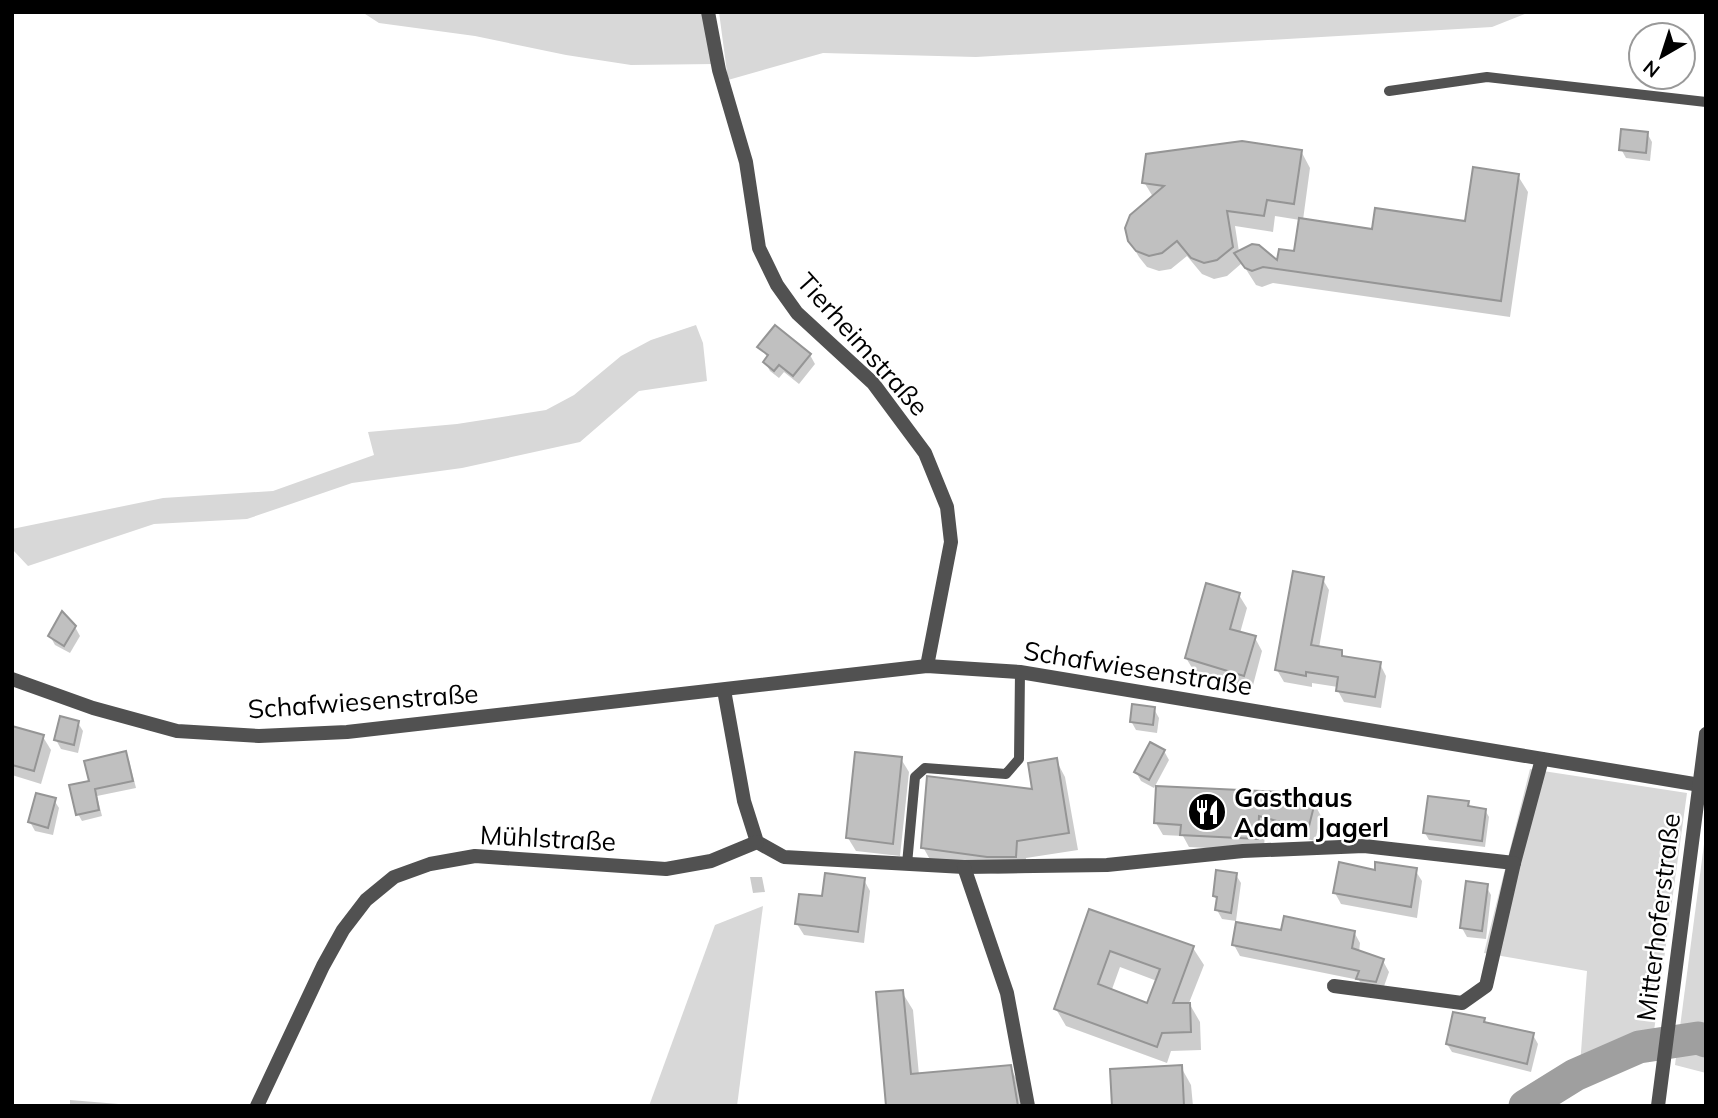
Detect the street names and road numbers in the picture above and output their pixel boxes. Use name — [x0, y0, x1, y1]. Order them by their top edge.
street label: Tierheimstraße — [790, 266, 936, 422]
street label: Schafwiesenstraße — [1021, 634, 1255, 702]
street label: Schafwiesenstraße — [247, 676, 479, 726]
street label: Mitterhoferstraße — [1629, 811, 1687, 1023]
street label: Mühlstraße — [479, 818, 617, 858]

